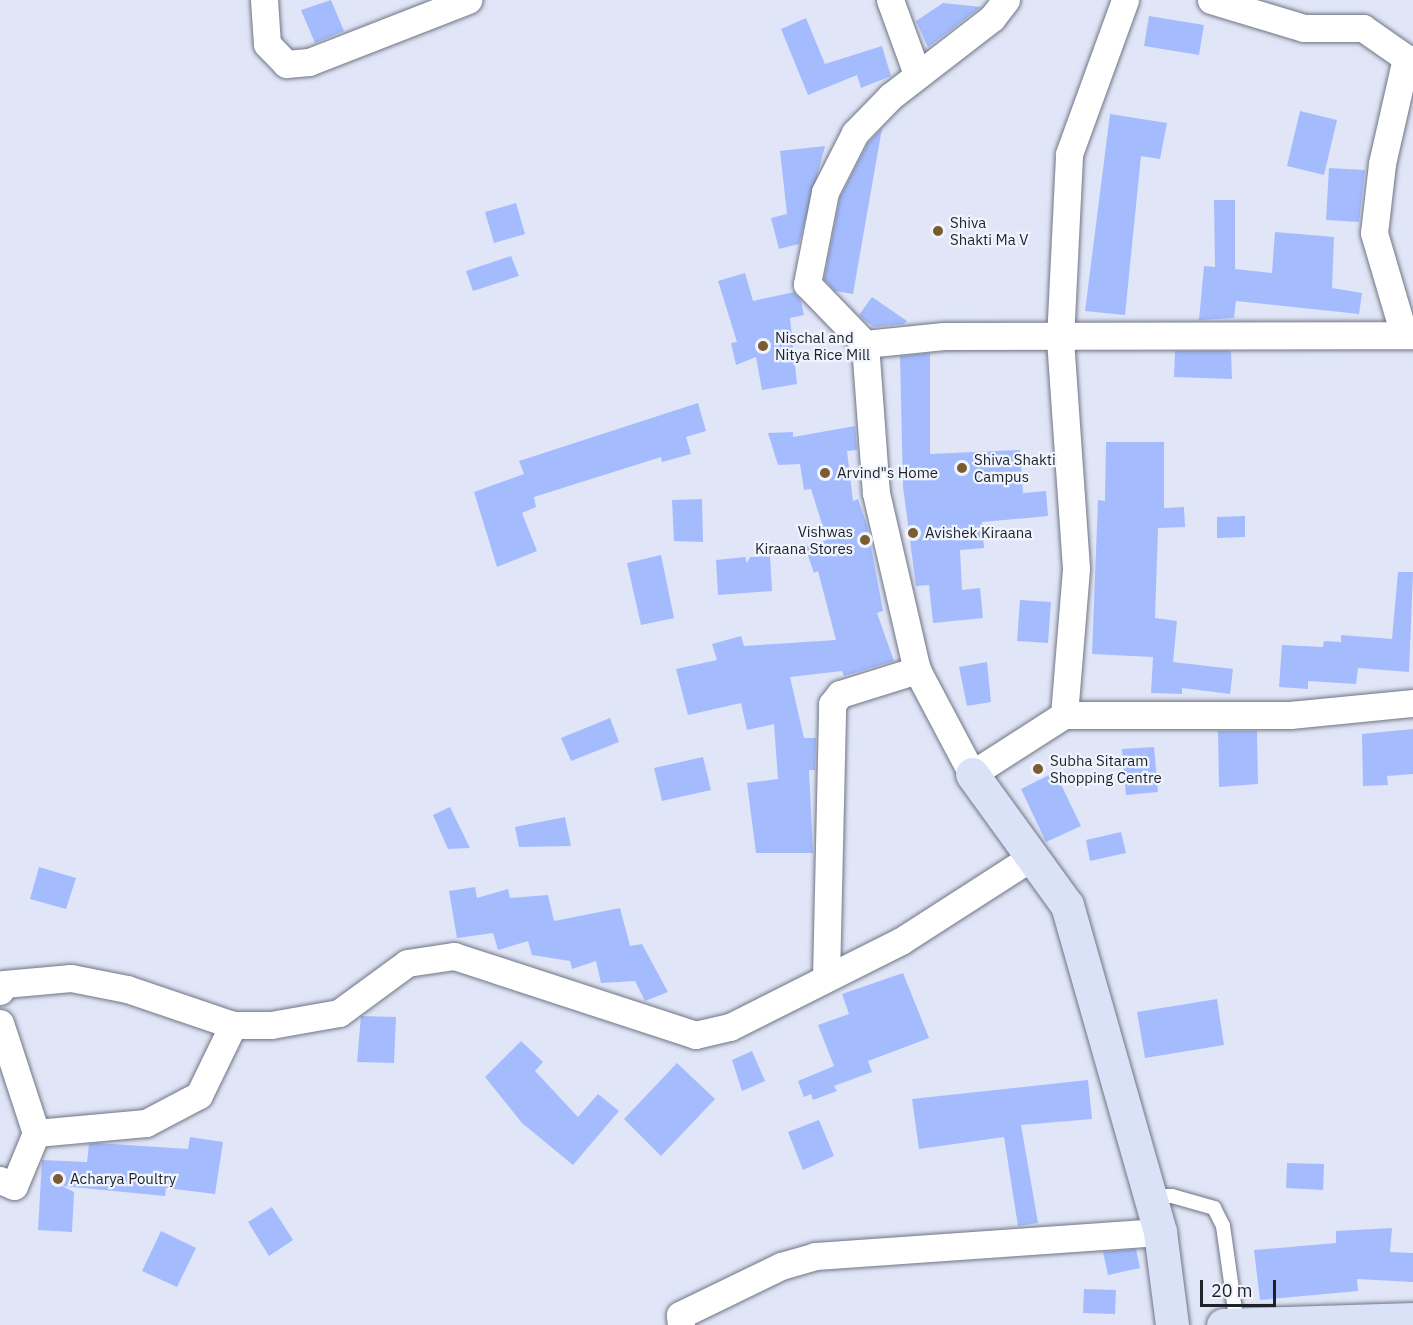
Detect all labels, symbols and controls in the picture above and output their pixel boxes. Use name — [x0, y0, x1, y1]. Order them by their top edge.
place label: Shiva Shakti Ma V — [950, 213, 1028, 248]
marker: Shiva Shakti Ma V — [931, 224, 945, 238]
place label: Nischal and Nitya Rice Mill — [775, 328, 870, 363]
marker: Nischal and Nitya Rice Mill — [756, 339, 770, 353]
place label: Shiva Shakti Campus — [974, 450, 1056, 485]
marker: Shiva Shakti Campus — [955, 461, 969, 475]
place label: Arvind"s Home — [837, 464, 938, 482]
marker: Arvind"s Home — [818, 466, 832, 480]
place label: Vishwas Kiraana Stores — [755, 522, 853, 557]
place label: Avishek Kiraana — [925, 524, 1032, 542]
marker: Avishek Kiraana — [906, 526, 920, 540]
marker: Vishwas Kiraana Stores — [858, 533, 872, 547]
place label: Subha Sitaram Shopping Centre — [1050, 751, 1162, 786]
marker: Subha Sitaram Shopping Centre — [1031, 762, 1045, 776]
place label: Acharya Poultry — [70, 1170, 176, 1188]
marker: Acharya Poultry — [51, 1172, 65, 1186]
scale bar — [1203, 1268, 1280, 1306]
text: 20 m — [1211, 1279, 1253, 1302]

